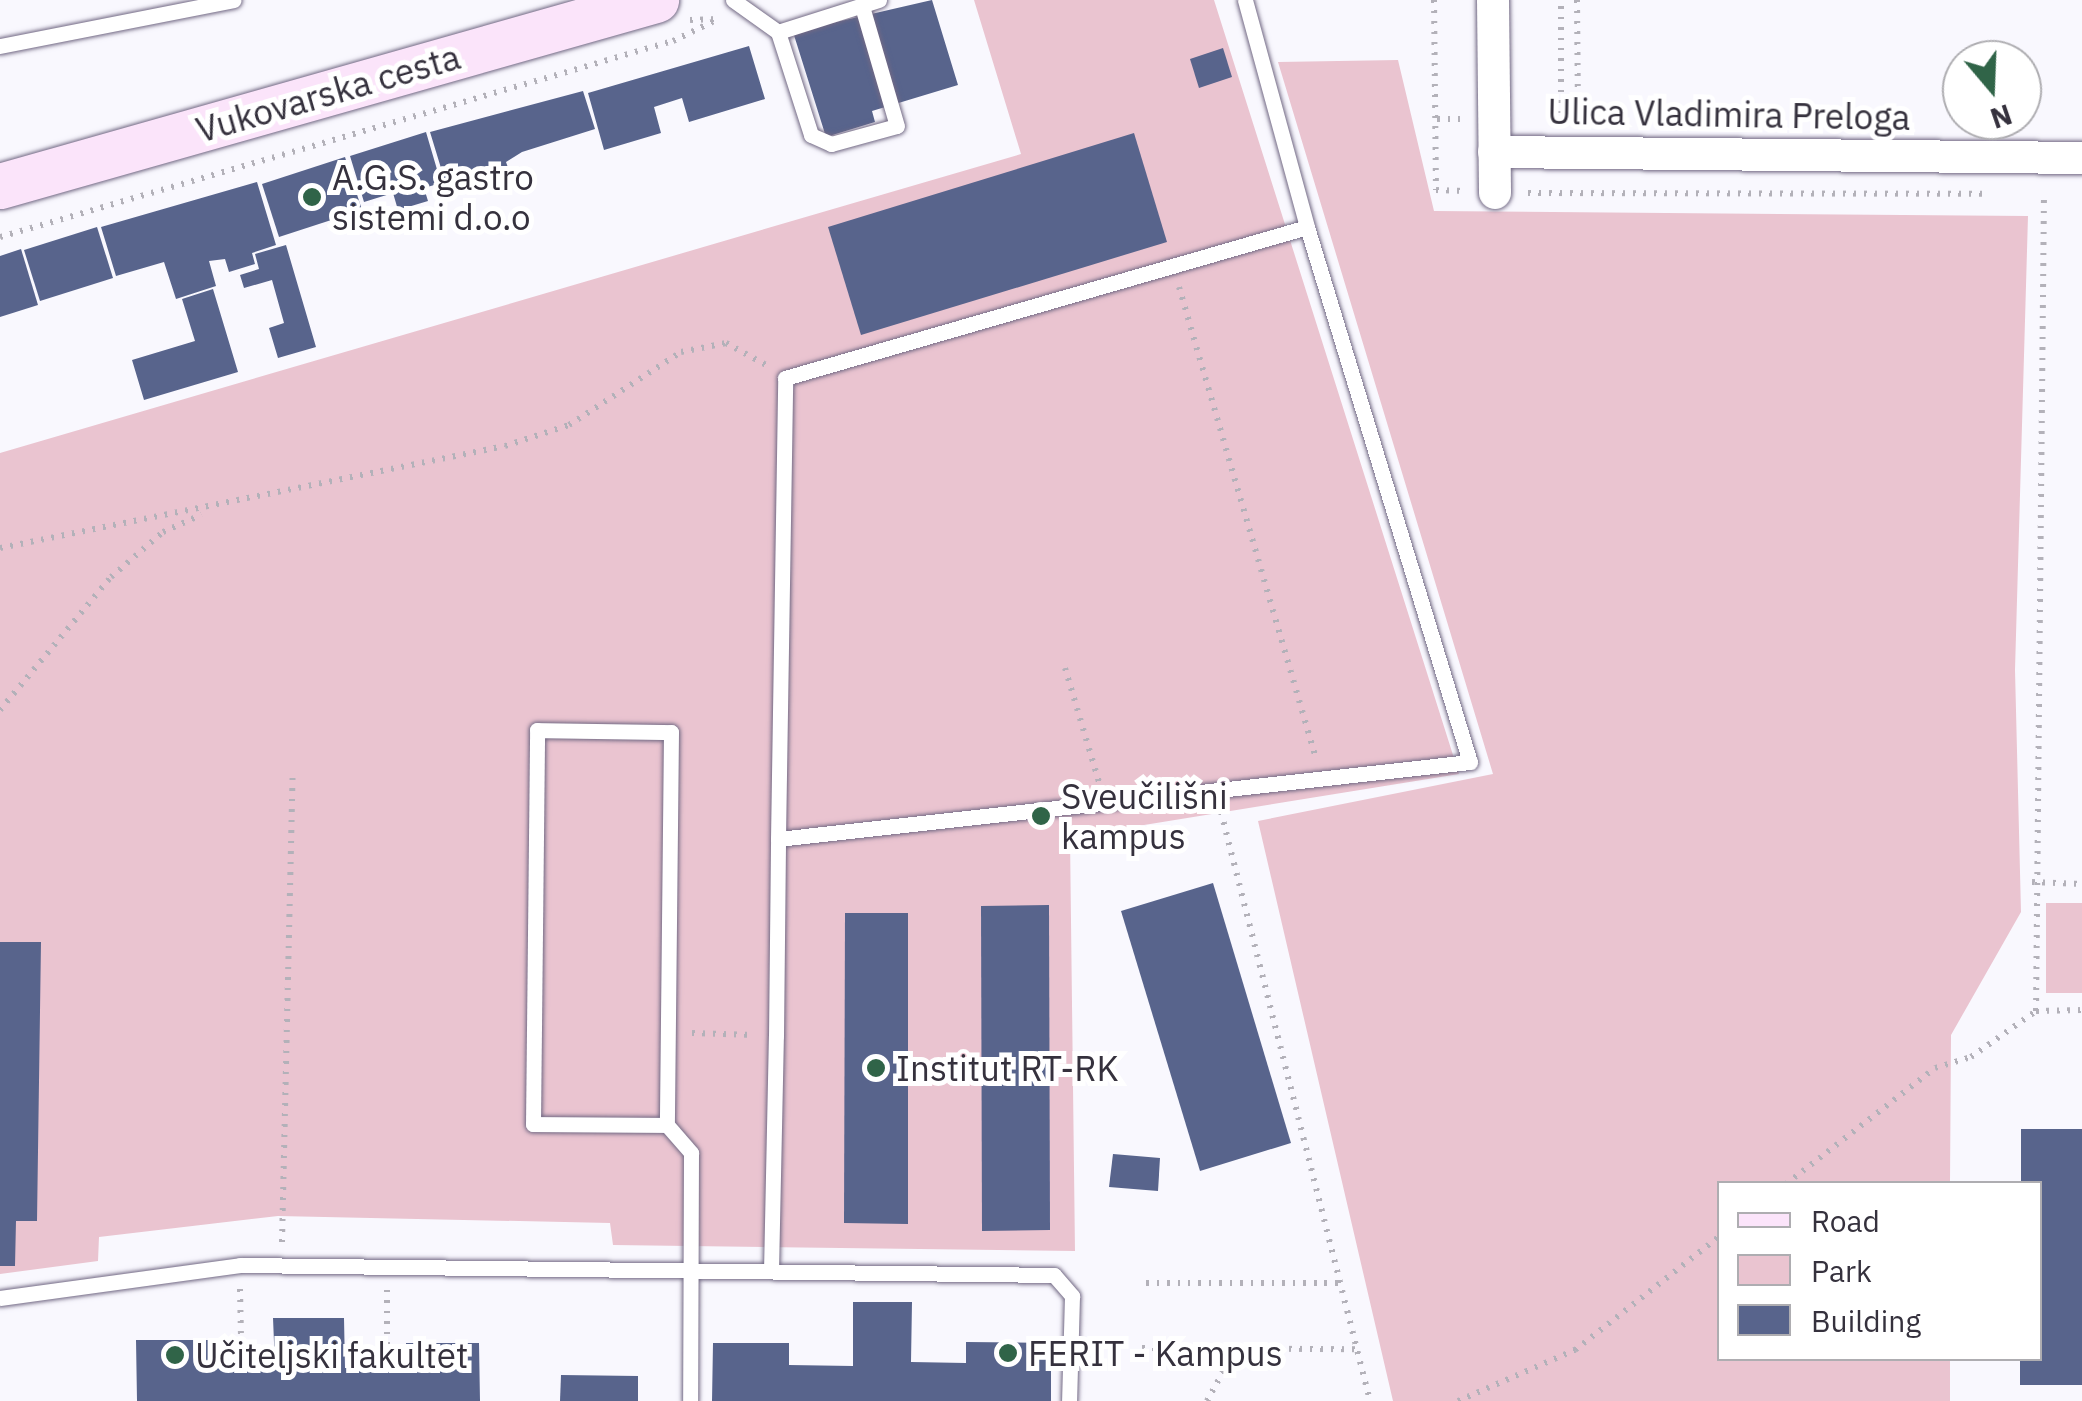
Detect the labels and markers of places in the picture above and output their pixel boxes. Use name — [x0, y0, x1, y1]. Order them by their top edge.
place label: A.G.S. gastro sistemi d.o.o — [332, 156, 534, 238]
marker: A.G.S. gastro sistemi d.o.o — [301, 186, 323, 208]
place label: Sveučilišni kampus — [1061, 775, 1228, 857]
marker: Sveučilišni kampus — [1030, 805, 1052, 827]
place label: Institut RT-RK — [896, 1047, 1119, 1089]
marker: Institut RT-RK — [865, 1057, 887, 1079]
place label: FERIT - Kampus — [1028, 1332, 1283, 1374]
place label: Učiteljski fakultet — [195, 1334, 468, 1376]
marker: FERIT - Kampus — [997, 1342, 1019, 1364]
marker: Učiteljski fakultet — [164, 1344, 186, 1366]

